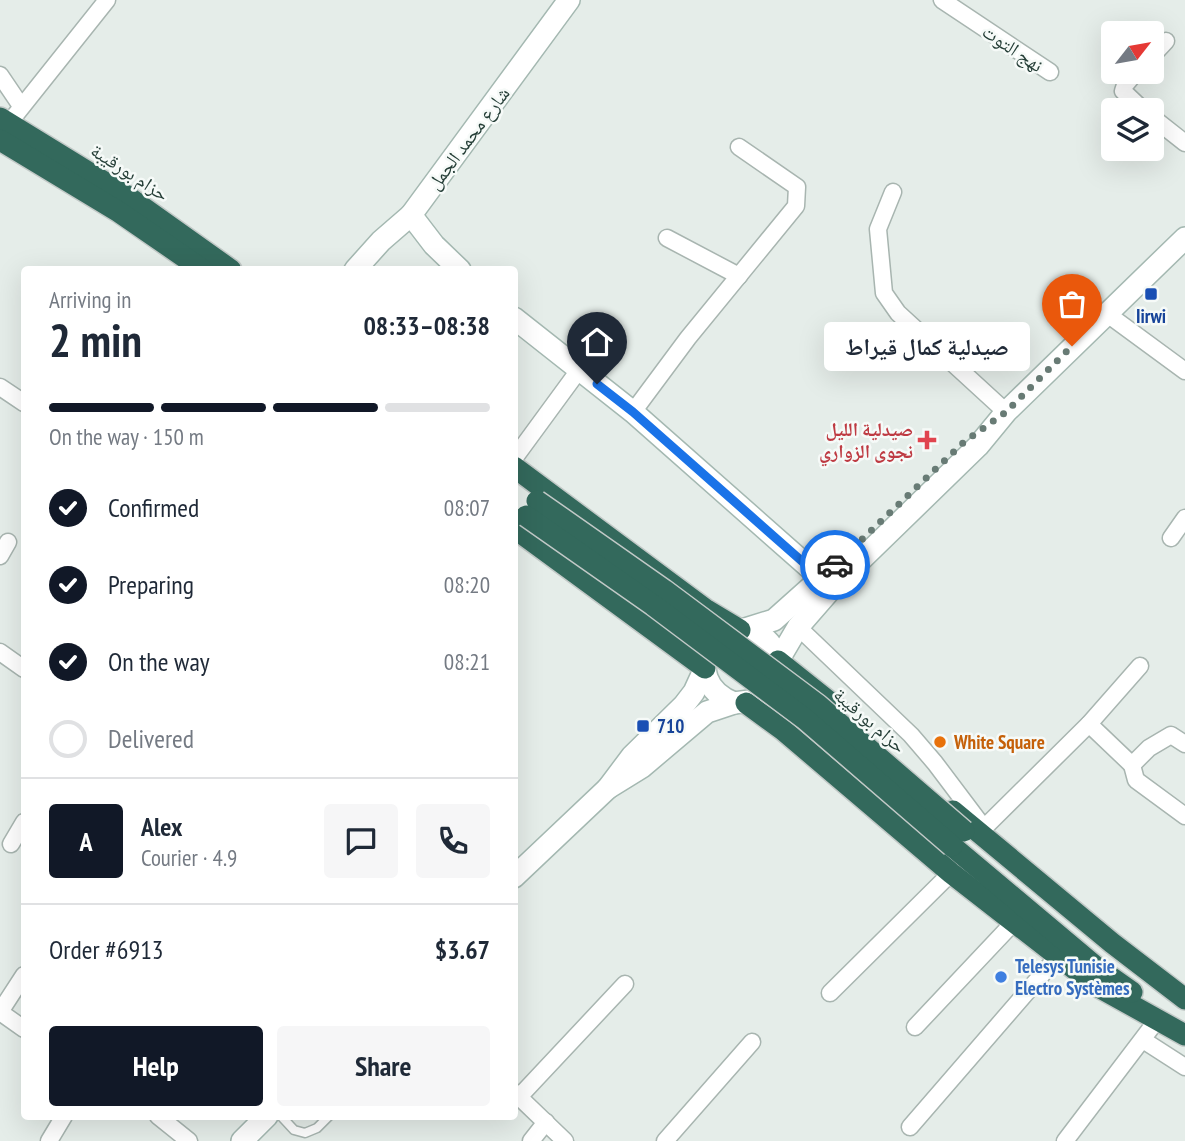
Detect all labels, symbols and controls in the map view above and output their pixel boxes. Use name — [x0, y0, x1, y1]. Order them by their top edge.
street label: نهج التوت — [977, 19, 1048, 78]
north arrow — [1101, 21, 1164, 84]
map controls — [1101, 21, 1164, 161]
street label: شارع محمد الجمل — [422, 82, 514, 194]
button: layers — [1101, 98, 1164, 161]
street label: حزام بورقيبة — [85, 138, 173, 208]
pin — [1042, 274, 1102, 346]
text: Arriving in — [49, 285, 131, 314]
icon: bag — [1053, 285, 1091, 323]
marker: Iirwi — [1143, 286, 1159, 302]
place label: Iirwi — [1136, 304, 1166, 328]
text: 08:33–08:38 — [363, 309, 490, 342]
text: 2 min — [49, 310, 142, 370]
pin — [567, 312, 627, 384]
callout: صيدلية كمال قيراط — [824, 322, 1030, 370]
icon: home — [578, 323, 616, 361]
text: صيدلية كمال قيراط — [845, 332, 1009, 361]
place label: صيدلية الليل نجوى الزواري — [819, 417, 913, 467]
text: On the way · 150 m — [49, 422, 204, 451]
marker: صيدلية الليل نجوى الزواري — [919, 432, 935, 448]
icon: check — [49, 489, 87, 527]
text: Confirmed — [108, 491, 199, 524]
text: 08:07 — [444, 493, 490, 522]
courier — [800, 530, 870, 600]
icon: car — [816, 546, 854, 584]
icon: check — [49, 566, 87, 604]
text: Preparing — [108, 568, 194, 601]
text: 08:20 — [444, 570, 490, 599]
icon: check — [49, 643, 87, 681]
text: On the way — [108, 645, 210, 678]
text: 08:21 — [444, 647, 490, 676]
street label: حزام بورقيبة — [828, 682, 911, 759]
place label: 710 — [657, 714, 684, 738]
marker: 710 — [635, 718, 651, 734]
text: Delivered — [108, 722, 194, 755]
place label: White Square — [953, 730, 1045, 754]
marker: White Square — [932, 734, 948, 750]
button: chat — [324, 804, 398, 878]
button: phone — [416, 804, 490, 878]
text: Alex — [141, 810, 182, 843]
text: A — [79, 825, 93, 858]
text: Courier · 4.9 — [141, 843, 237, 872]
text: Order #6913 — [49, 933, 164, 966]
text: $3.67 — [435, 933, 490, 966]
place label: Telesys Tunisie Electro Systèmes — [1015, 954, 1130, 1000]
marker: Telesys Tunisie Electro Systèmes — [993, 969, 1009, 985]
button: Help — [49, 1026, 263, 1106]
button: Share — [277, 1026, 490, 1106]

